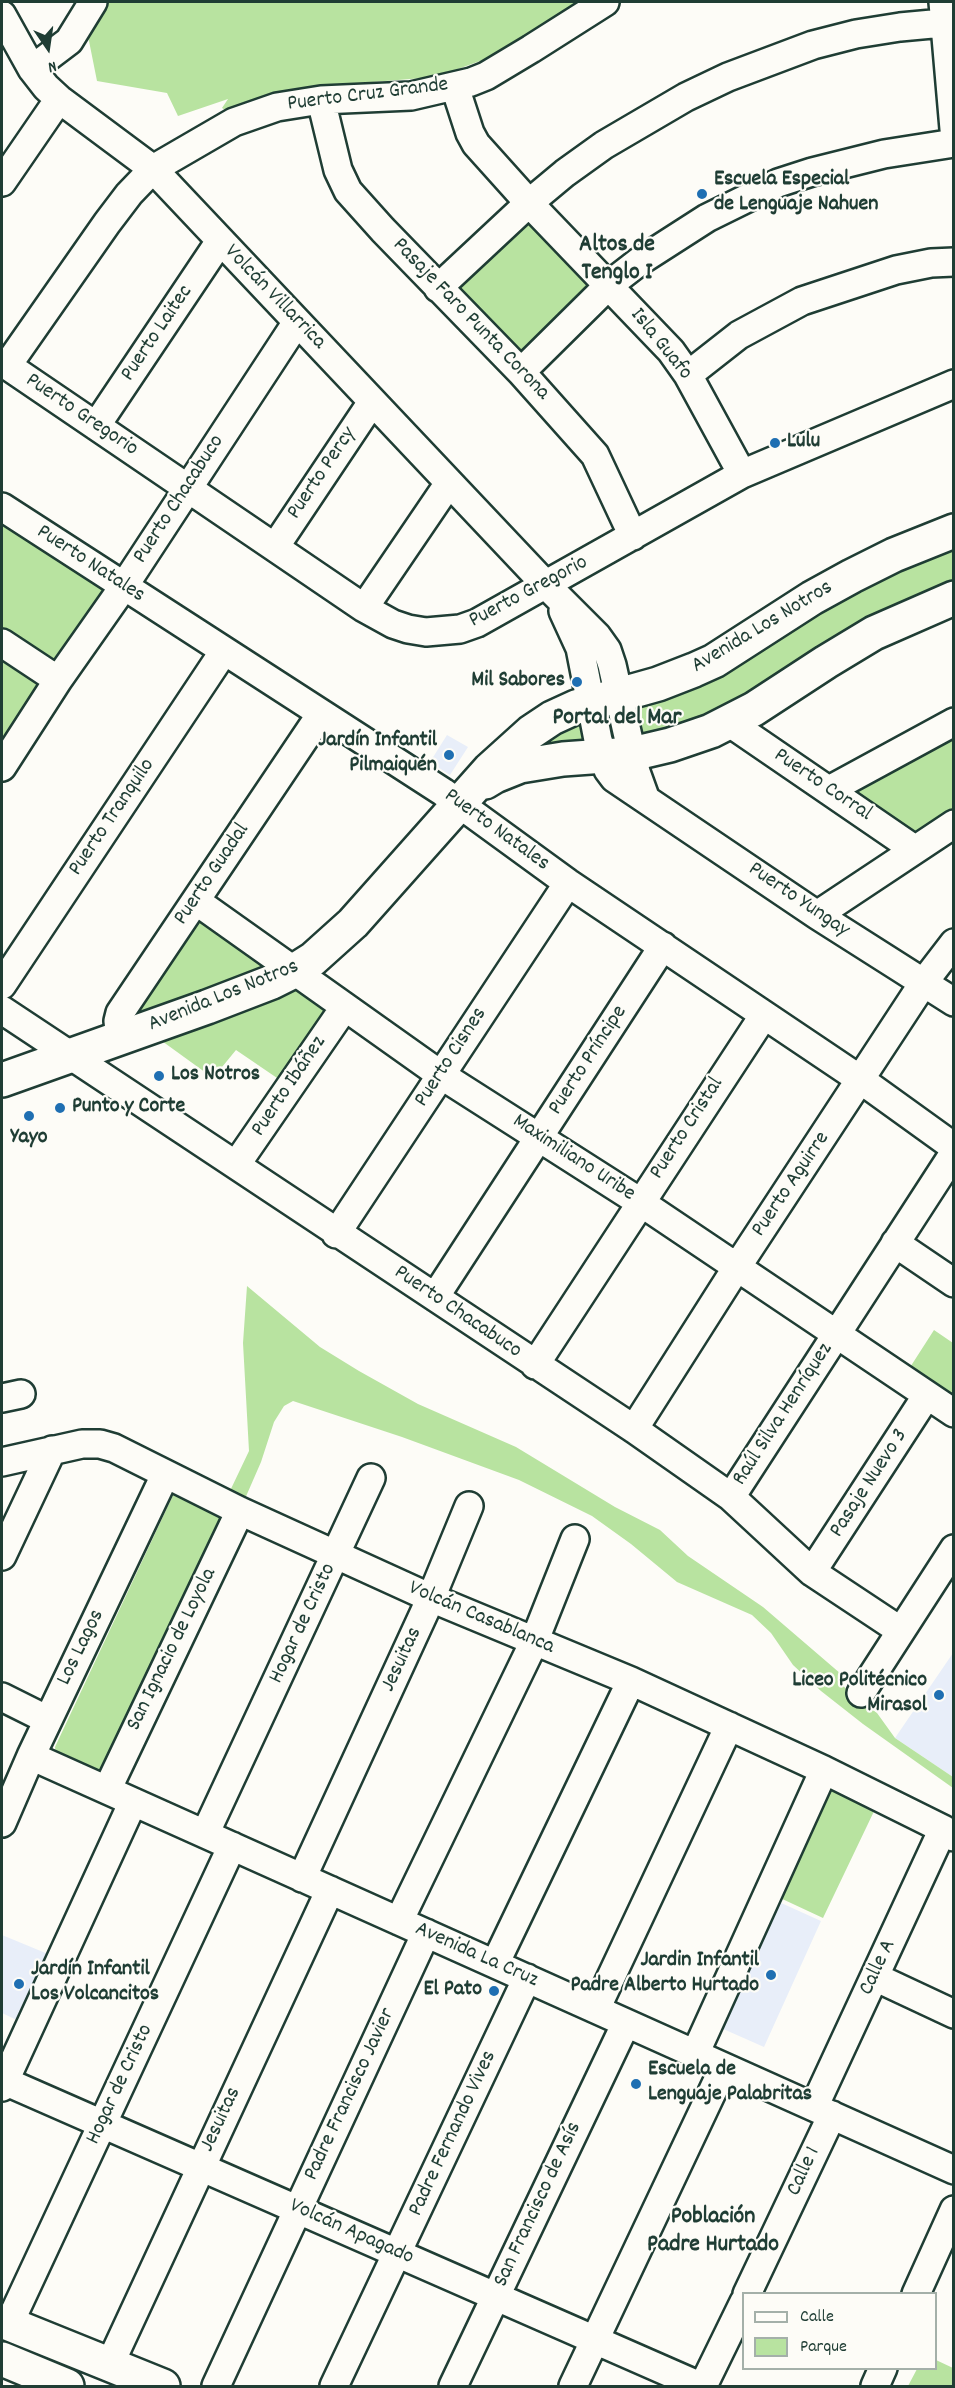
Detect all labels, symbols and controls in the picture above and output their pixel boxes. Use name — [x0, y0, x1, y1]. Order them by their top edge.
north arrow — [18, 18, 78, 78]
text: N — [46, 54, 59, 78]
street label: Puerto Cruz Grande — [286, 73, 450, 119]
place label: Escuela Especial de Lenguaje Nahuen — [714, 168, 878, 220]
marker: Escuela Especial de Lenguaje Nahuen — [695, 187, 709, 201]
street label: Pasaje Faro Punta Corona — [386, 233, 554, 407]
district label: Altos de Tenglo I — [579, 233, 655, 289]
street label: Volcán Villarrica — [217, 240, 331, 356]
street label: Puerto Laitec — [116, 281, 200, 387]
street label: Isla Guafo — [623, 304, 697, 386]
street label: Puerto Gregorio — [19, 369, 143, 463]
street label: Puerto Percy — [282, 423, 364, 525]
place label: Lulu — [787, 430, 820, 456]
street label: Puerto Chacabuco — [129, 431, 231, 569]
marker: Lulu — [768, 436, 782, 450]
street label: Puerto Natales — [31, 520, 149, 610]
street label: Puerto Gregorio — [465, 551, 593, 635]
street label: Avenida Los Notros — [688, 576, 838, 680]
place label: Mil Sabores — [471, 669, 565, 695]
marker: Mil Sabores — [570, 675, 584, 689]
district label: Portal del Mar — [552, 706, 682, 734]
place label: Jardín Infantil Pilmaiquén — [318, 729, 437, 780]
street label: Puerto Corral — [768, 744, 876, 828]
marker: Jardín Infantil Pilmaiquén — [442, 748, 456, 762]
street label: Puerto Tranquilo — [64, 754, 162, 882]
street label: Puerto Natales — [438, 784, 554, 878]
street label: Puerto Guadal — [169, 819, 257, 931]
street label: Puerto Yungay — [742, 857, 854, 945]
street label: Avenida Los Notros — [145, 955, 303, 1039]
street label: Puerto Príncipe — [544, 1001, 634, 1121]
street label: Puerto Cisnes — [410, 1003, 494, 1113]
street label: Puerto Ibáñez — [247, 1032, 333, 1142]
place label: Los Notros — [171, 1063, 260, 1089]
marker: Los Notros — [152, 1069, 166, 1083]
street label: Puerto Cristal — [645, 1073, 731, 1185]
place label: Punto y Corte — [72, 1095, 185, 1121]
marker: Punto y Corte — [53, 1101, 67, 1115]
marker: Yayo — [22, 1109, 36, 1123]
street label: Maximiliano Uribe — [507, 1110, 639, 1208]
place label: Yayo — [10, 1126, 48, 1152]
street label: Puerto Aguirre — [747, 1127, 837, 1243]
street label: Puerto Chacabuco — [388, 1261, 526, 1365]
street label: Raúl Silva Henríquez — [728, 1339, 840, 1491]
street label: Pasaje Nuevo 3 — [825, 1425, 915, 1543]
street label: Hogar de Cristo — [265, 1560, 343, 1688]
street label: San Ignacio de Loyola — [122, 1564, 224, 1736]
street label: Volcán Casablanca — [404, 1576, 558, 1662]
street label: Los Lagos — [52, 1606, 112, 1690]
street label: Jesuitas — [377, 1624, 429, 1696]
place label: Liceo Politécnico Mirasol — [792, 1669, 927, 1720]
marker: Liceo Politécnico Mirasol — [932, 1688, 946, 1702]
street label: Avenida La Cruz — [410, 1917, 542, 1995]
street label: Calle A — [855, 1936, 903, 2000]
place label: Jardin Infantil Padre Alberto Hurtado — [570, 1949, 759, 2000]
place label: Jardín Infantil Los Volcancitos — [31, 1958, 159, 2010]
marker: Jardin Infantil Padre Alberto Hurtado — [764, 1968, 778, 1982]
marker: Jardín Infantil Los Volcancitos — [12, 1977, 26, 1991]
place label: El Pato — [424, 1978, 482, 2004]
marker: El Pato — [487, 1984, 501, 1998]
street label: Padre Francisco Javier — [299, 2005, 403, 2185]
street label: Hogar de Cristo — [82, 2021, 160, 2149]
street label: Padre Fernando Vives — [404, 2047, 504, 2221]
place label: Escuela de Lenguaje Palabritas — [648, 2058, 812, 2110]
marker: Escuela de Lenguaje Palabritas — [629, 2077, 643, 2091]
street label: Jesuitas — [196, 2084, 248, 2156]
street label: San Francisco de Asís — [489, 2118, 589, 2292]
street label: Calle 1 — [782, 2143, 828, 2201]
street label: Volcán Apagado — [285, 2194, 417, 2272]
district label: Población Padre Hurtado — [647, 2205, 779, 2261]
legend — [742, 2292, 937, 2370]
text: Calle — [800, 2305, 834, 2330]
text: Parque — [800, 2335, 847, 2360]

